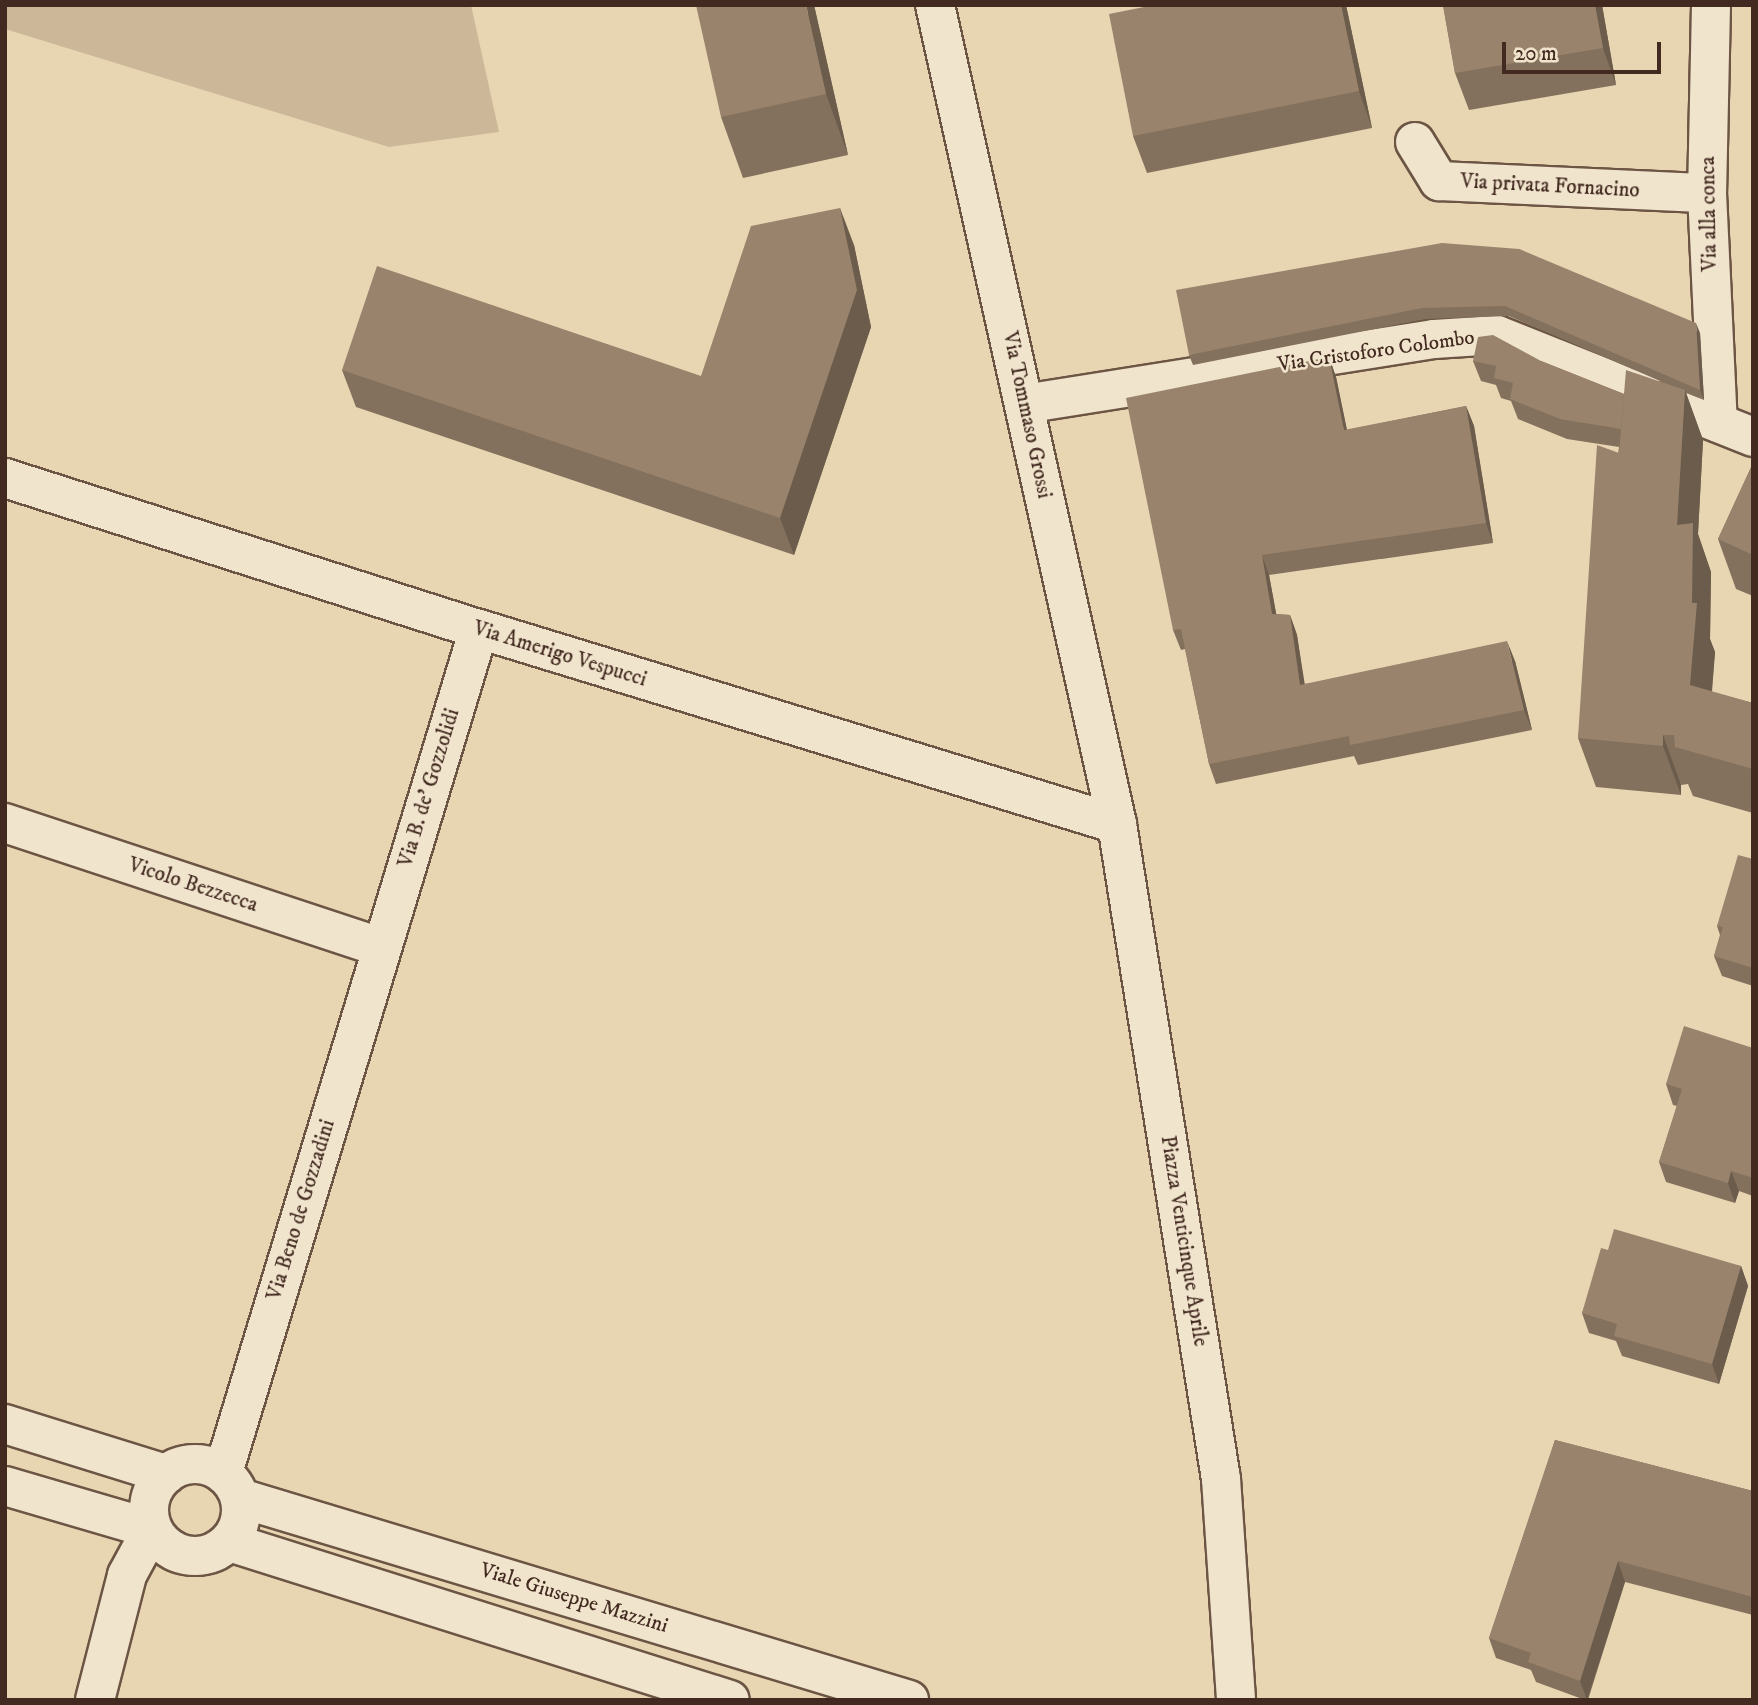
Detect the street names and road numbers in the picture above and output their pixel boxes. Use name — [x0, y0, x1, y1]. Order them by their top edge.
street label: Via alla conca — [1695, 156, 1723, 272]
street label: Via privata Fornacino — [1460, 169, 1640, 203]
street label: Via Cristoforo Colombo — [1276, 325, 1476, 377]
street label: Via Tommaso Grossi — [997, 329, 1057, 501]
street label: Via Amerigo Vespucci — [470, 616, 650, 692]
street label: Via B. de' Gozzolidi — [393, 706, 465, 870]
street label: Vicolo Bezzecca — [125, 852, 261, 918]
street label: Via Beno de Gozzadini — [262, 1117, 340, 1303]
street label: Piazza Venticinque Aprile — [1155, 1134, 1213, 1348]
street label: Viale Giuseppe Mazzini — [477, 1557, 671, 1639]

